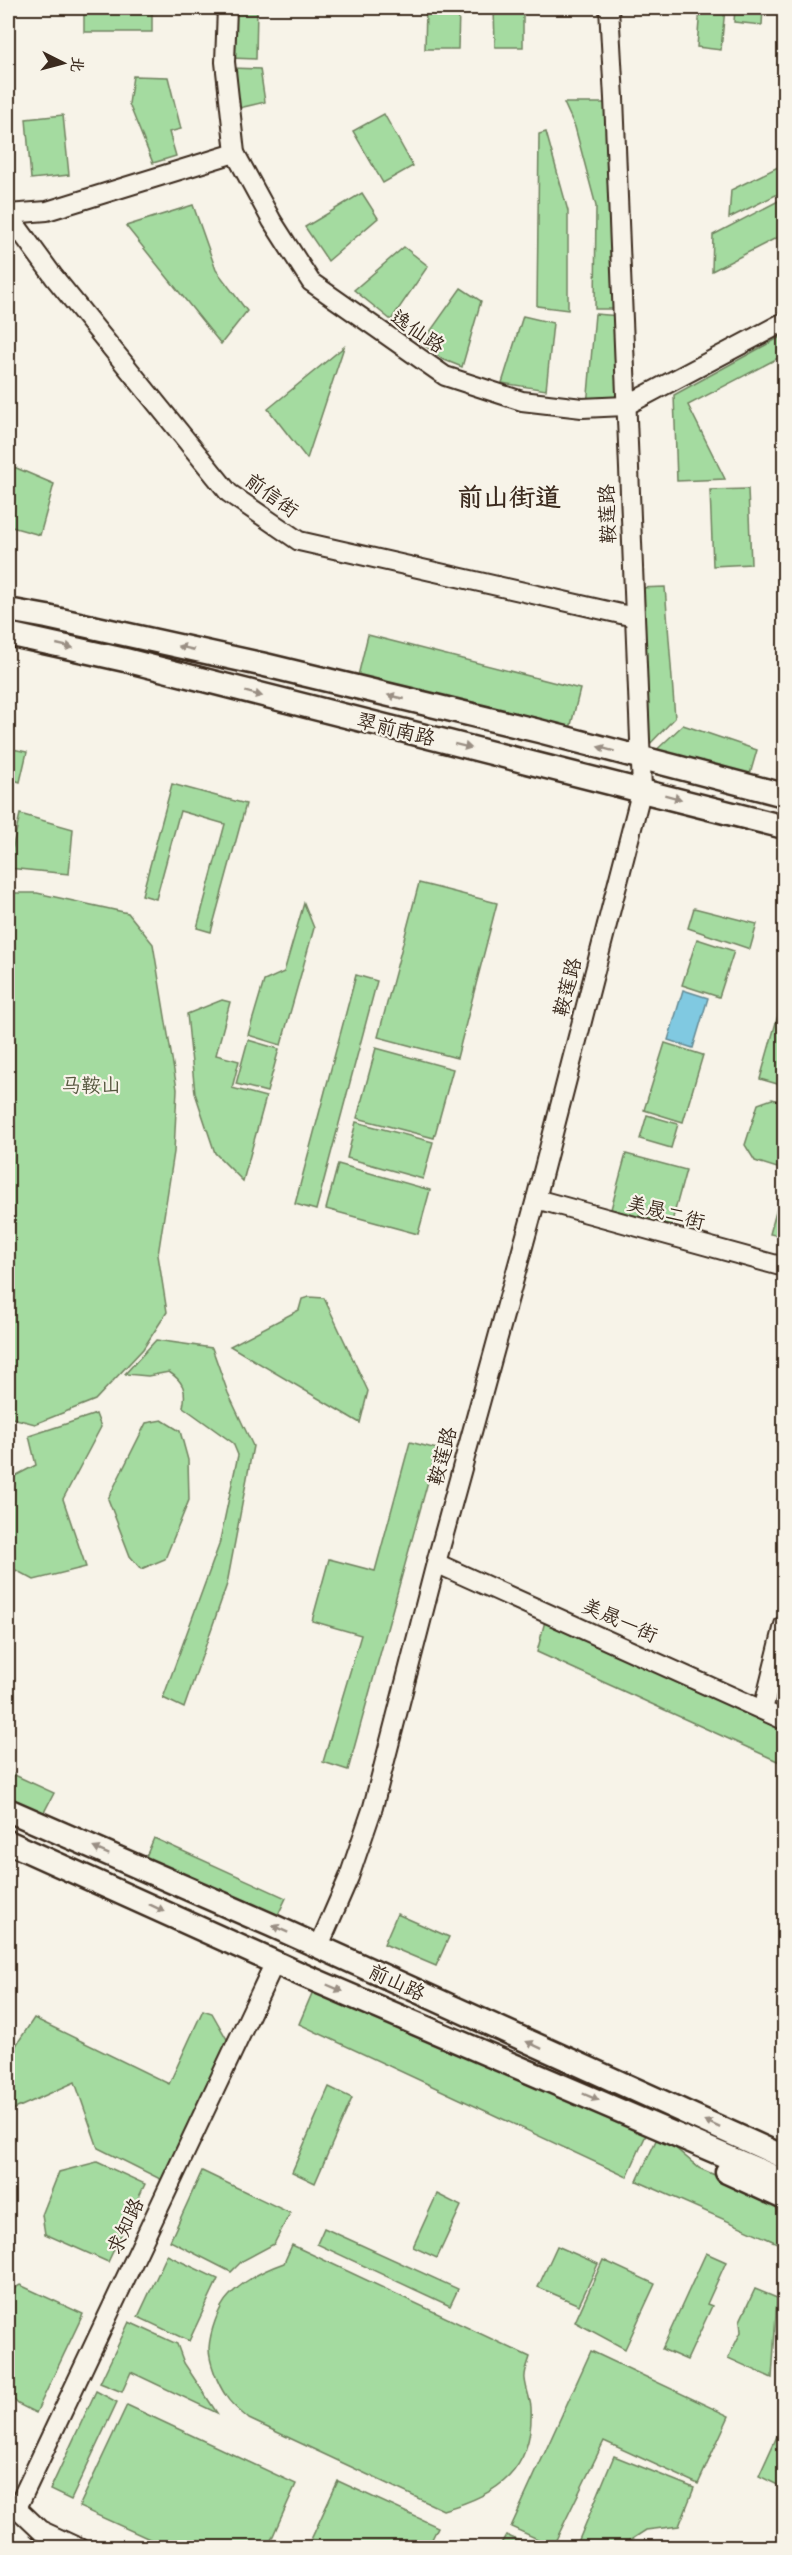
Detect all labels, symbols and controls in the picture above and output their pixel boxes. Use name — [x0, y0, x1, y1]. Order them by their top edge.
north arrow — [33, 33, 93, 93]
text: 北 — [67, 56, 88, 73]
street label: 逸仙路 — [386, 304, 450, 358]
street label: 前信街 — [241, 468, 303, 522]
district label: 前山街道 — [457, 481, 561, 513]
street label: 鞍莲路 — [594, 483, 620, 544]
one-way arrow — [55, 642, 74, 652]
one-way arrow — [177, 642, 195, 652]
one-way arrow — [245, 690, 263, 699]
one-way arrow — [387, 691, 405, 701]
street label: 翠前南路 — [354, 708, 439, 751]
one-way arrow — [454, 741, 473, 751]
one-way arrow — [597, 744, 615, 753]
one-way arrow — [664, 793, 682, 803]
street label: 鞍莲路 — [548, 954, 586, 1019]
park label: 马鞍山 — [61, 1073, 121, 1097]
street label: 美晟二街 — [624, 1190, 708, 1234]
street label: 鞍莲路 — [423, 1423, 462, 1488]
street label: 美晟一街 — [579, 1593, 661, 1647]
one-way arrow — [92, 1846, 110, 1856]
one-way arrow — [149, 1903, 166, 1912]
one-way arrow — [271, 1924, 289, 1933]
street label: 前山路 — [365, 1958, 430, 2006]
one-way arrow — [326, 1984, 343, 1993]
one-way arrow — [525, 2040, 542, 2049]
one-way arrow — [583, 2092, 601, 2102]
one-way arrow — [702, 2119, 720, 2129]
street label: 求知路 — [101, 2193, 149, 2258]

